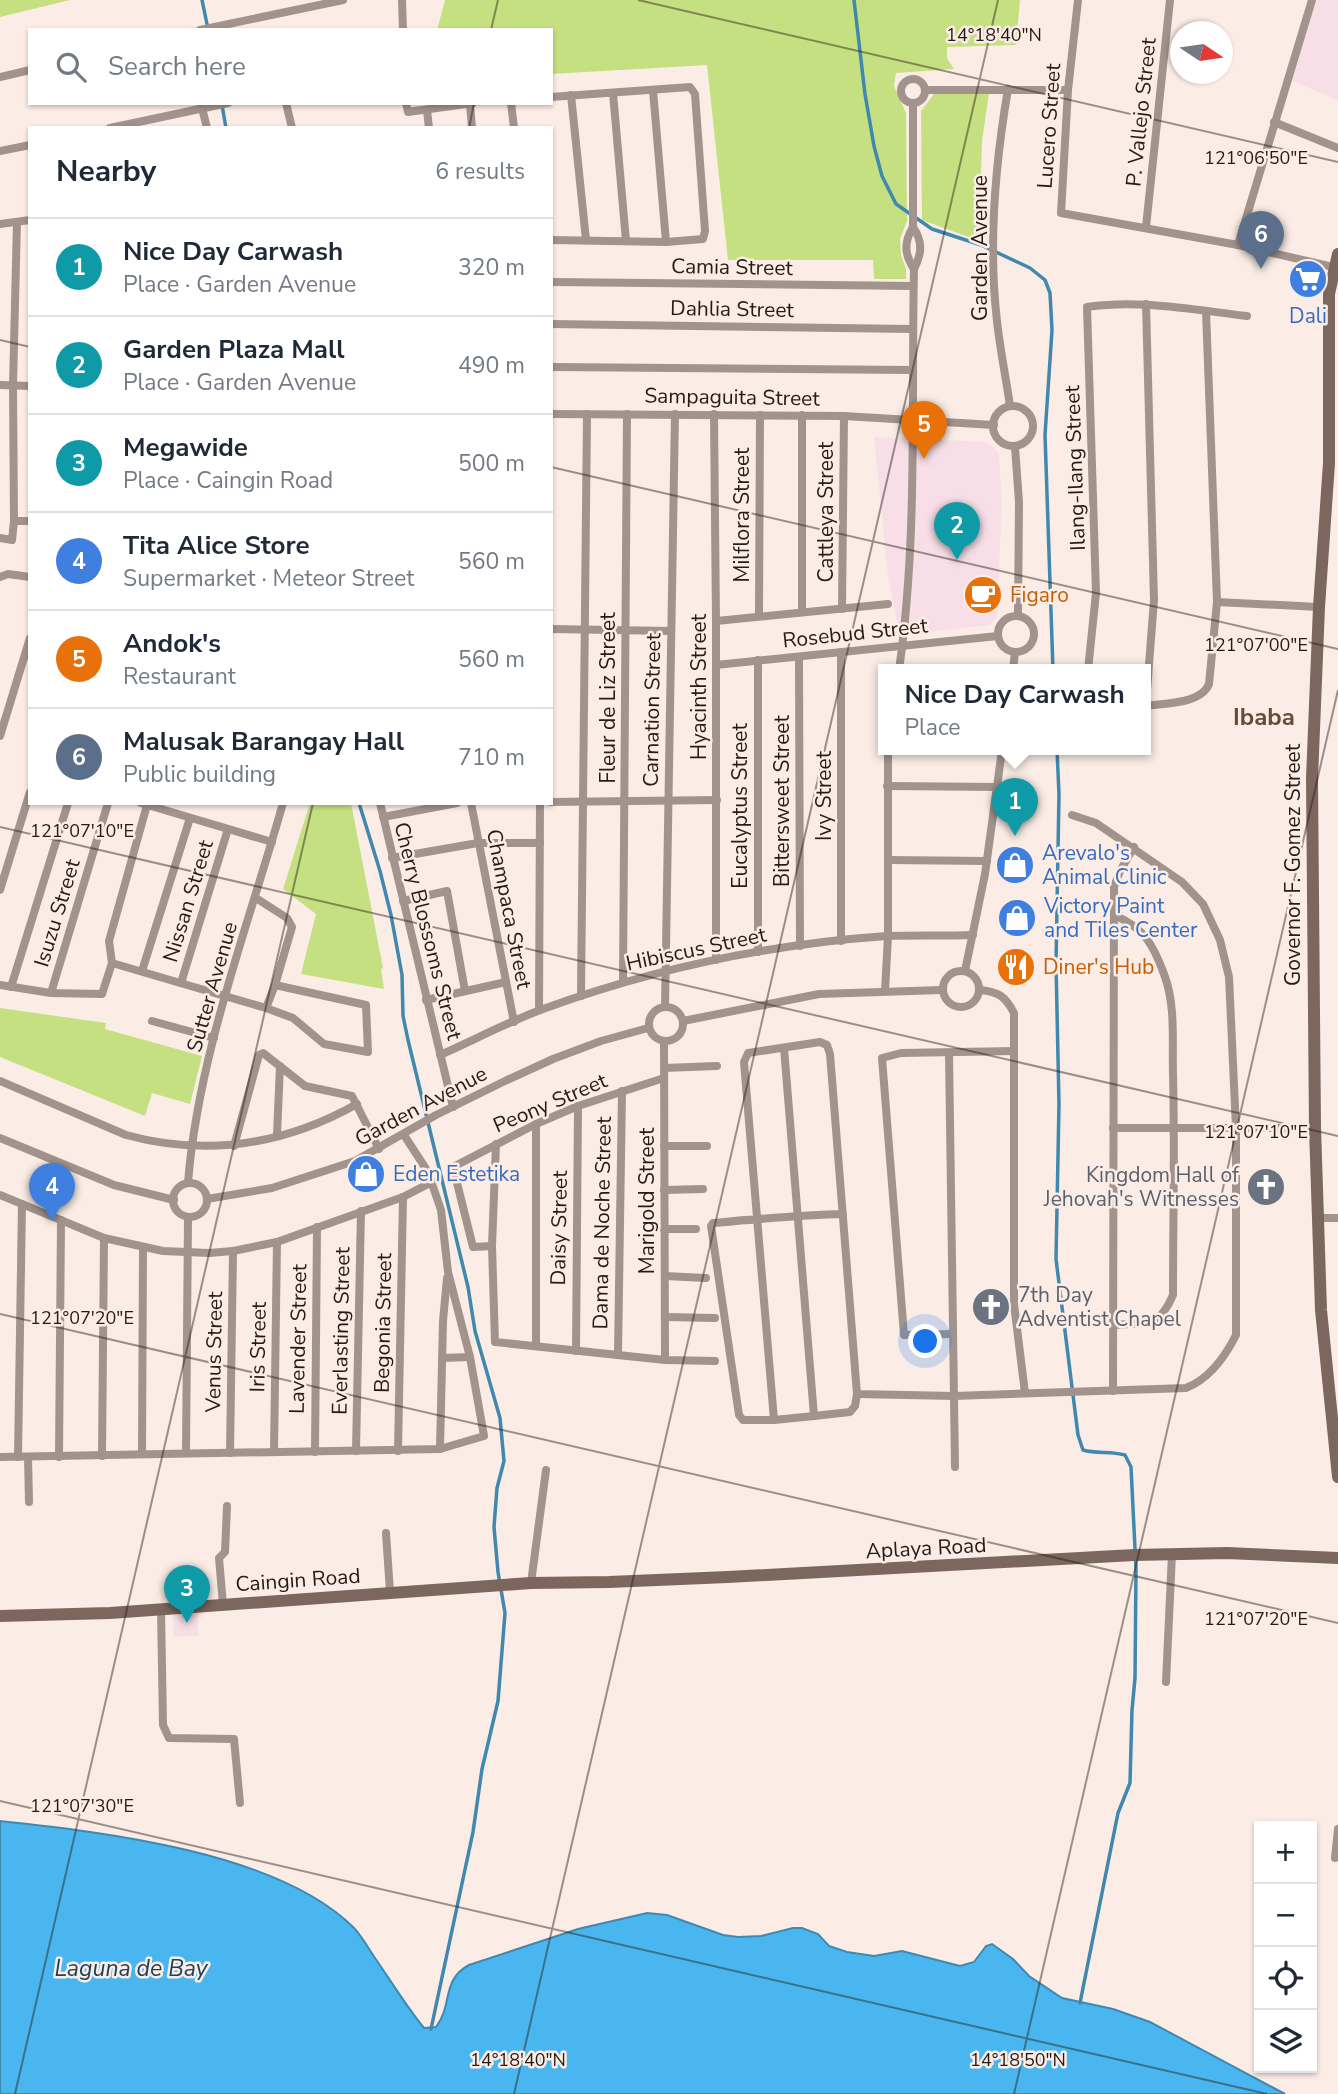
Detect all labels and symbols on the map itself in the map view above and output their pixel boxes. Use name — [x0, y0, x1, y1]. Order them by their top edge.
north arrow — [1170, 21, 1233, 84]
text: 14°18'40"N — [946, 23, 1042, 47]
street label: P. Vallejo Street — [1119, 35, 1163, 188]
street label: Lucero Street — [1031, 62, 1067, 190]
text: 121°06'50"E — [1204, 146, 1308, 170]
street label: Garden Avenue — [966, 175, 994, 321]
pin: 6 — [1238, 211, 1284, 269]
street label: Camia Street — [671, 252, 794, 282]
supermarket icon: Dali — [1287, 258, 1329, 300]
street label: Dahlia Street — [670, 294, 795, 324]
place label: Dali — [1289, 302, 1327, 330]
street label: Sampaguita Street — [644, 381, 821, 413]
street label: Ilang-Ilang Street — [1058, 384, 1092, 551]
pin: 5 — [901, 401, 947, 459]
street label: Cattleya Street — [812, 441, 840, 582]
street label: Milflora Street — [728, 447, 756, 582]
pin: 2 — [934, 502, 980, 560]
cafe icon: Figaro — [962, 574, 1004, 616]
place label: Figaro — [1010, 581, 1069, 609]
street label: Rosebud Street — [781, 611, 930, 655]
street label: Fleur de Liz Street — [594, 612, 622, 784]
street label: Hyacinth Street — [685, 613, 713, 760]
street label: Carnation Street — [637, 632, 667, 787]
text: 121°07'00"E — [1204, 633, 1308, 657]
district label: Ibaba — [1233, 701, 1295, 733]
street label: Bittersweet Street — [768, 714, 796, 887]
street label: Eucalyptus Street — [726, 723, 754, 889]
street label: Governor F. Gomez Street — [1279, 743, 1307, 986]
street label: Ivy Street — [810, 750, 838, 841]
pin: 1 — [992, 778, 1038, 836]
text: 121°07'10"E — [30, 819, 134, 843]
street label: Cherry Blossoms Street — [387, 819, 469, 1044]
street label: Champaca Street — [480, 827, 538, 992]
street label: Nissan Street — [156, 836, 220, 966]
place label: Arevalo's Animal Clinic — [1042, 839, 1167, 891]
shop icon: Arevalo's Animal Clinic — [994, 844, 1036, 886]
street label: Isuzu Street — [27, 855, 87, 970]
place label: Victory Paint and Tiles Center — [1043, 892, 1198, 944]
shop icon: Victory Paint and Tiles Center — [996, 897, 1038, 939]
street label: Sutter Avenue — [180, 918, 244, 1056]
street label: Hibiscus Street — [623, 920, 769, 977]
restaurant icon: Diner's Hub — [995, 946, 1037, 988]
place label: Diner's Hub — [1043, 953, 1154, 981]
street label: Garden Avenue — [350, 1059, 492, 1153]
street label: Peony Street — [489, 1066, 612, 1140]
street label: Dama de Noche Street — [586, 1116, 618, 1330]
text: 121°07'10"E — [1204, 1120, 1308, 1144]
street label: Marigold Street — [633, 1127, 661, 1274]
shop icon: Eden Estetika — [345, 1153, 387, 1195]
place label: Eden Estetika — [393, 1160, 520, 1188]
place label: Kingdom Hall of Jehovah's Witnesses — [1043, 1161, 1240, 1213]
pin: 4 — [29, 1163, 75, 1221]
church icon: Kingdom Hall of Jehovah's Witnesses — [1245, 1166, 1287, 1208]
street label: Daisy Street — [544, 1170, 574, 1286]
street label: Everlasting Street — [326, 1246, 356, 1415]
street label: Begonia Street — [368, 1252, 398, 1393]
street label: Lavender Street — [283, 1263, 313, 1414]
place label: 7th Day Adventist Chapel — [1018, 1281, 1182, 1333]
church icon: 7th Day Adventist Chapel — [970, 1286, 1012, 1328]
street label: Venus Street — [199, 1291, 229, 1414]
street label: Iris Street — [243, 1301, 273, 1393]
text: 121°07'20"E — [30, 1306, 134, 1330]
your location — [908, 1324, 942, 1358]
street label: Aplaya Road — [865, 1531, 987, 1565]
street label: Caingin Road — [235, 1562, 361, 1598]
pin: 3 — [164, 1565, 210, 1623]
text: 121°07'20"E — [1204, 1607, 1308, 1631]
text: 121°07'30"E — [30, 1794, 134, 1818]
water label: Laguna de Bay — [54, 1953, 209, 1984]
text: 14°18'40"N — [470, 2048, 566, 2072]
text: 14°18'50"N — [970, 2048, 1066, 2072]

